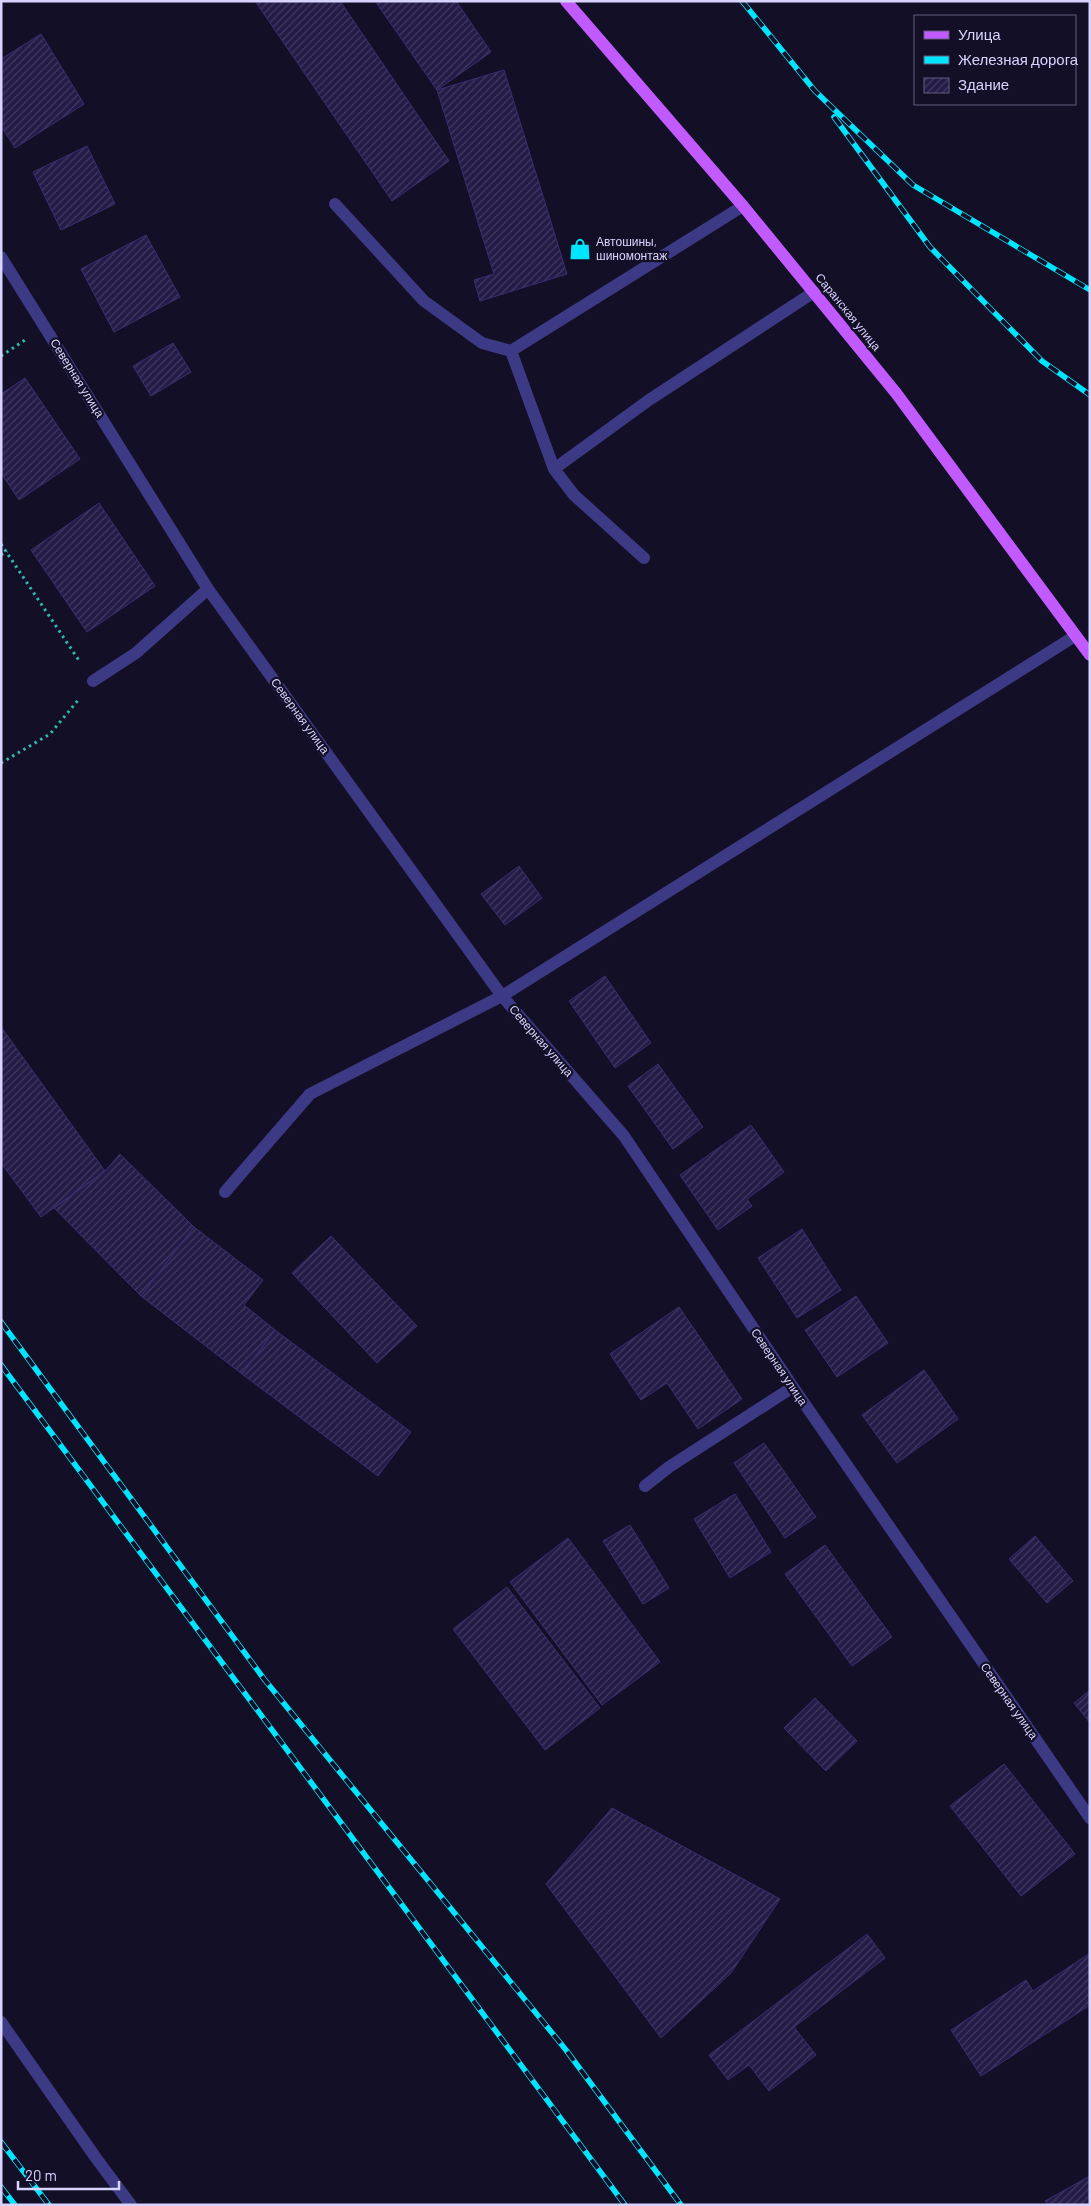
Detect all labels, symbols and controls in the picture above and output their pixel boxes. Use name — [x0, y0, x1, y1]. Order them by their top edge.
legend — [914, 15, 1076, 105]
text: Улица — [958, 25, 1001, 43]
text: Железная дорога — [958, 50, 1079, 68]
text: Здание — [958, 75, 1009, 93]
place label: Автошины, шиномонтаж — [596, 234, 667, 262]
shop icon: Автошины, шиномонтаж — [567, 236, 593, 262]
street label: Саранская улица — [813, 270, 884, 354]
street label: Северная улица — [47, 336, 108, 420]
street label: Северная улица — [268, 675, 333, 757]
street label: Северная улица — [506, 1002, 577, 1080]
street label: Северная улица — [748, 1325, 811, 1409]
street label: Северная улица — [977, 1659, 1042, 1742]
scale bar — [18, 2158, 119, 2190]
text: 20 m — [25, 2166, 57, 2184]

